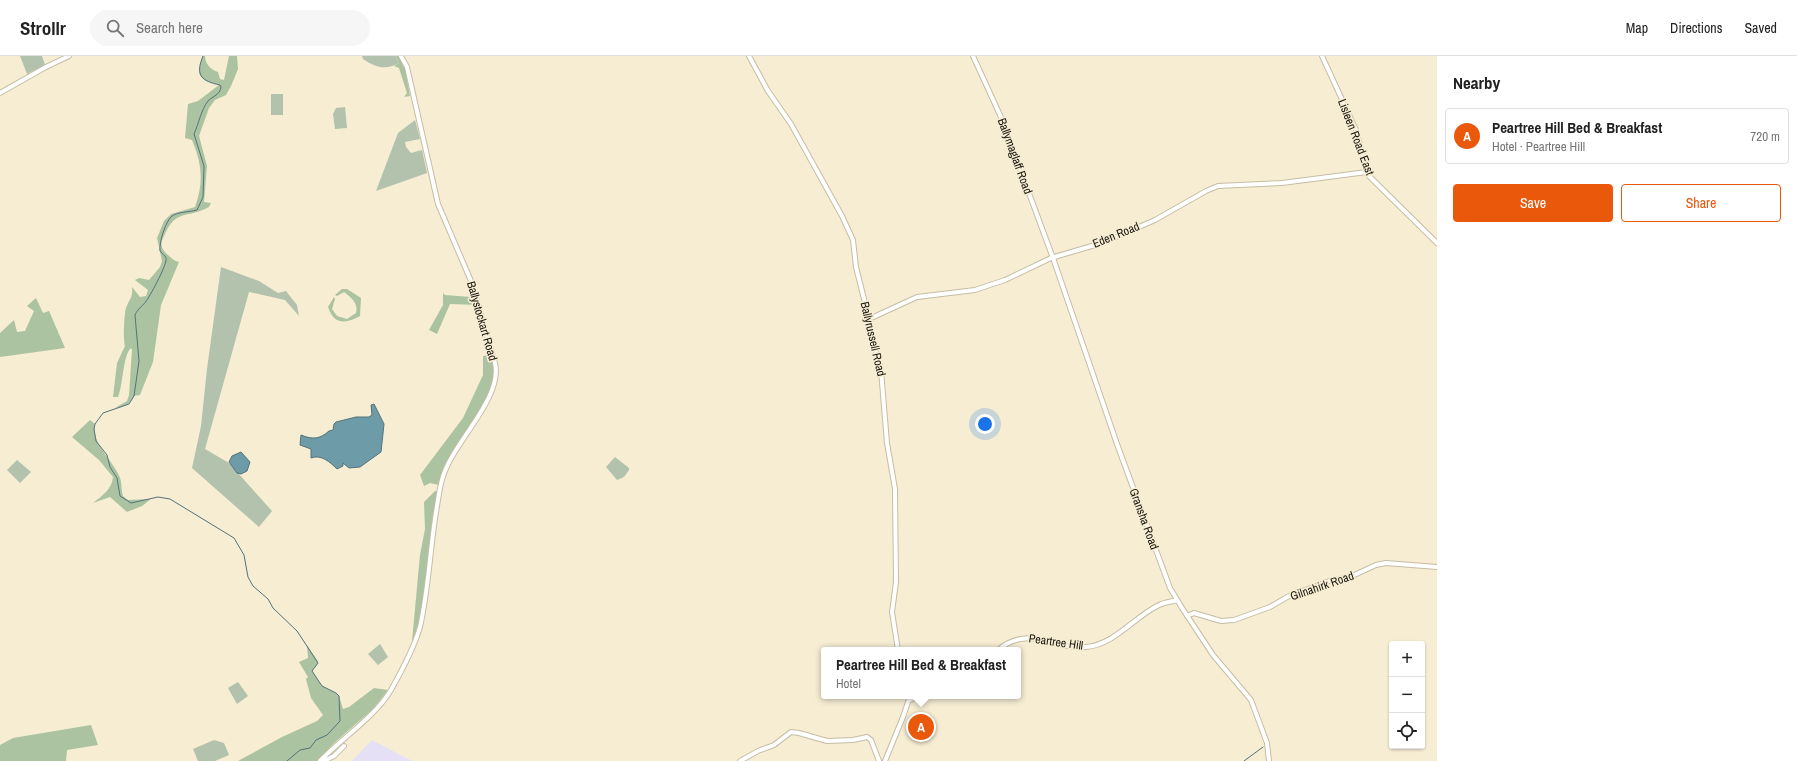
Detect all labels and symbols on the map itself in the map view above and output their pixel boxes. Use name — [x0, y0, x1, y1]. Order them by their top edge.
street label: Lisleen Road East — [1334, 97, 1378, 178]
street label: Ballymaglaff Road — [994, 116, 1036, 196]
street label: Eden Road — [1090, 218, 1142, 252]
street label: Ballystockart Road — [463, 279, 501, 363]
street label: Ballyrussell Road — [857, 300, 889, 378]
your location — [975, 414, 995, 434]
street label: Gransha Road — [1126, 486, 1162, 552]
street label: Gilnahirk Road — [1288, 568, 1356, 604]
street label: Peartree Hill — [1028, 630, 1084, 654]
pin: A — [908, 712, 934, 742]

